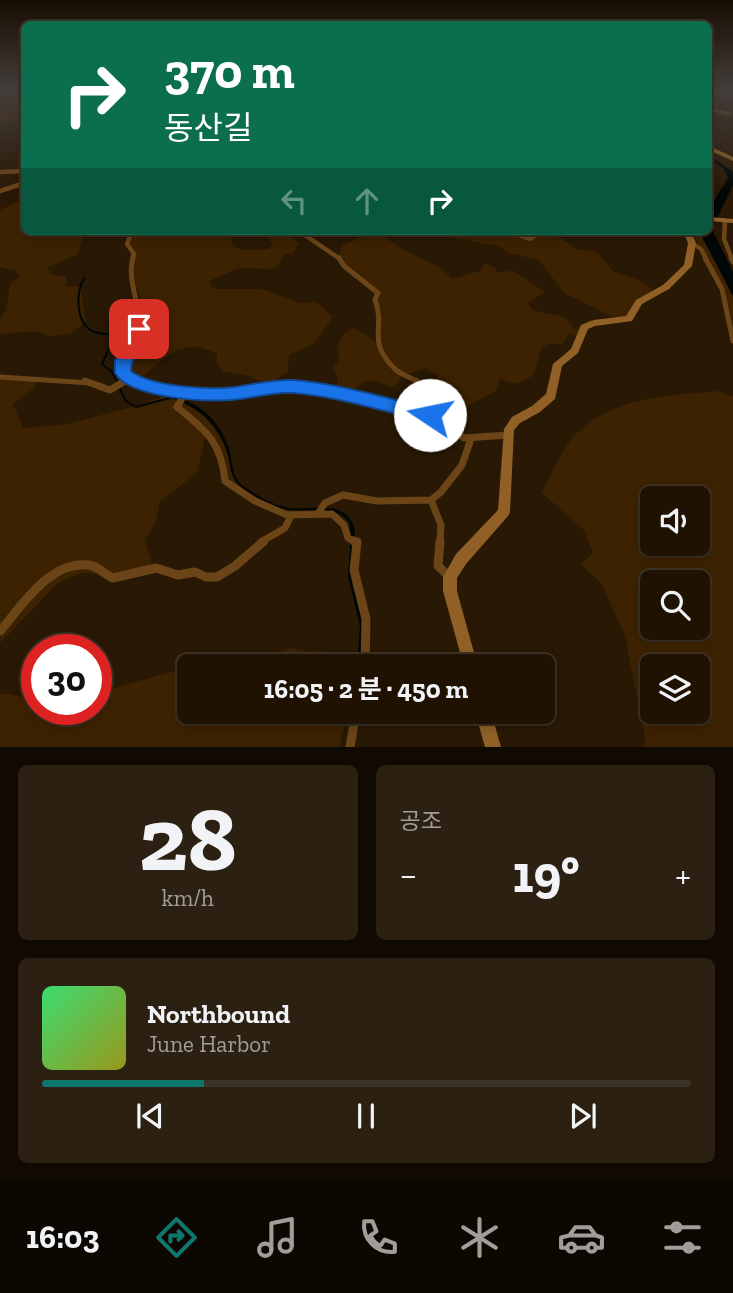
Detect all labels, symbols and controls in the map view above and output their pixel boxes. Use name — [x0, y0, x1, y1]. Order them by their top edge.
text: 370 m — [164, 42, 295, 101]
icon: right — [49, 49, 140, 140]
text: 동산길 — [164, 109, 252, 147]
icon: left — [275, 182, 313, 220]
icon: ahead — [348, 182, 386, 220]
icon: right — [421, 182, 459, 220]
pin — [109, 299, 169, 359]
icon: arrive — [120, 310, 158, 348]
position arrow — [393, 378, 467, 452]
map controls — [640, 486, 710, 724]
button: sound — [640, 486, 710, 556]
button: search — [640, 570, 710, 640]
speed limit sign: 30 — [21, 634, 112, 725]
button: layers — [640, 654, 710, 724]
text: 16:05 · 2 분 · 450 m — [264, 673, 468, 705]
text: 28 — [139, 784, 237, 893]
text: 공조 — [400, 807, 442, 835]
text: 19° — [513, 843, 580, 905]
text: − — [400, 852, 417, 898]
text: + — [675, 852, 691, 898]
text: km/h — [162, 884, 214, 912]
text: Northbound — [147, 998, 290, 1030]
text: June Harbor — [147, 1030, 271, 1058]
icon: previous — [131, 1097, 169, 1135]
icon: pause — [347, 1097, 385, 1135]
icon: next — [564, 1097, 602, 1135]
icon: directions — [152, 1213, 201, 1262]
icon: music — [253, 1213, 302, 1262]
icon: phone — [354, 1213, 403, 1262]
icon: climate — [455, 1213, 504, 1262]
icon: car — [557, 1213, 606, 1262]
icon: filters — [658, 1213, 707, 1262]
text: 16:03 — [26, 1218, 100, 1256]

